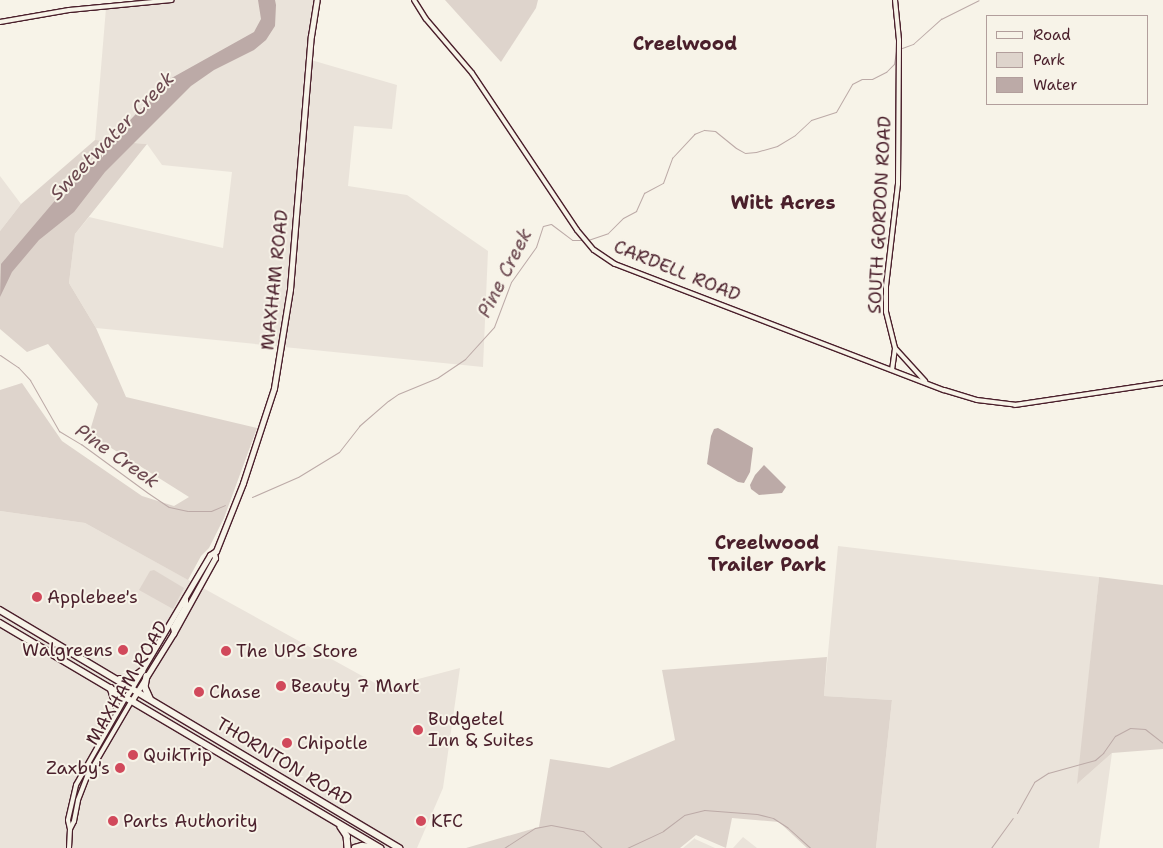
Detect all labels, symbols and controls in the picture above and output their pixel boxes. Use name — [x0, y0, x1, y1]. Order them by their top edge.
legend — [986, 15, 1148, 105]
text: Road — [1033, 25, 1071, 45]
district label: Creelwood — [633, 33, 737, 55]
text: Park — [1033, 50, 1065, 70]
water label: Sweetwater Creek — [45, 67, 179, 205]
text: Water — [1033, 75, 1077, 95]
street label: SOUTH GORDON ROAD — [864, 116, 896, 314]
district label: Witt Acres — [730, 192, 836, 214]
street label: MAXHAM ROAD — [257, 209, 293, 351]
water label: Pine Creek — [473, 225, 537, 321]
street label: CARDELL ROAD — [611, 236, 743, 306]
water label: Pine Creek — [71, 419, 163, 493]
district label: Creelwood Trailer Park — [708, 532, 826, 576]
place label: Applebee's — [47, 586, 138, 608]
marker: Applebee's — [31, 591, 43, 603]
street label: MAXHAM ROAD — [81, 617, 173, 749]
place label: Walgreens — [22, 639, 113, 661]
place label: The UPS Store — [236, 640, 358, 662]
marker: Walgreens — [117, 644, 129, 656]
marker: The UPS Store — [220, 645, 232, 657]
place label: Beauty 7 Mart — [291, 675, 420, 697]
marker: Beauty 7 Mart — [275, 680, 287, 692]
place label: Chase — [209, 681, 261, 703]
marker: Chase — [193, 686, 205, 698]
place label: Budgetel Inn & Suites — [428, 709, 534, 752]
street label: THORNTON ROAD — [212, 713, 356, 811]
marker: Budgetel Inn & Suites — [412, 724, 424, 736]
place label: Chipotle — [297, 732, 368, 754]
marker: Chipotle — [281, 737, 293, 749]
place label: QuikTrip — [143, 744, 212, 766]
marker: QuikTrip — [127, 749, 139, 761]
place label: Zaxby's — [46, 757, 110, 779]
marker: Zaxby's — [114, 762, 126, 774]
place label: Parts Authority — [123, 810, 258, 832]
place label: KFC — [431, 810, 463, 832]
marker: Parts Authority — [107, 815, 119, 827]
marker: KFC — [415, 815, 427, 827]

